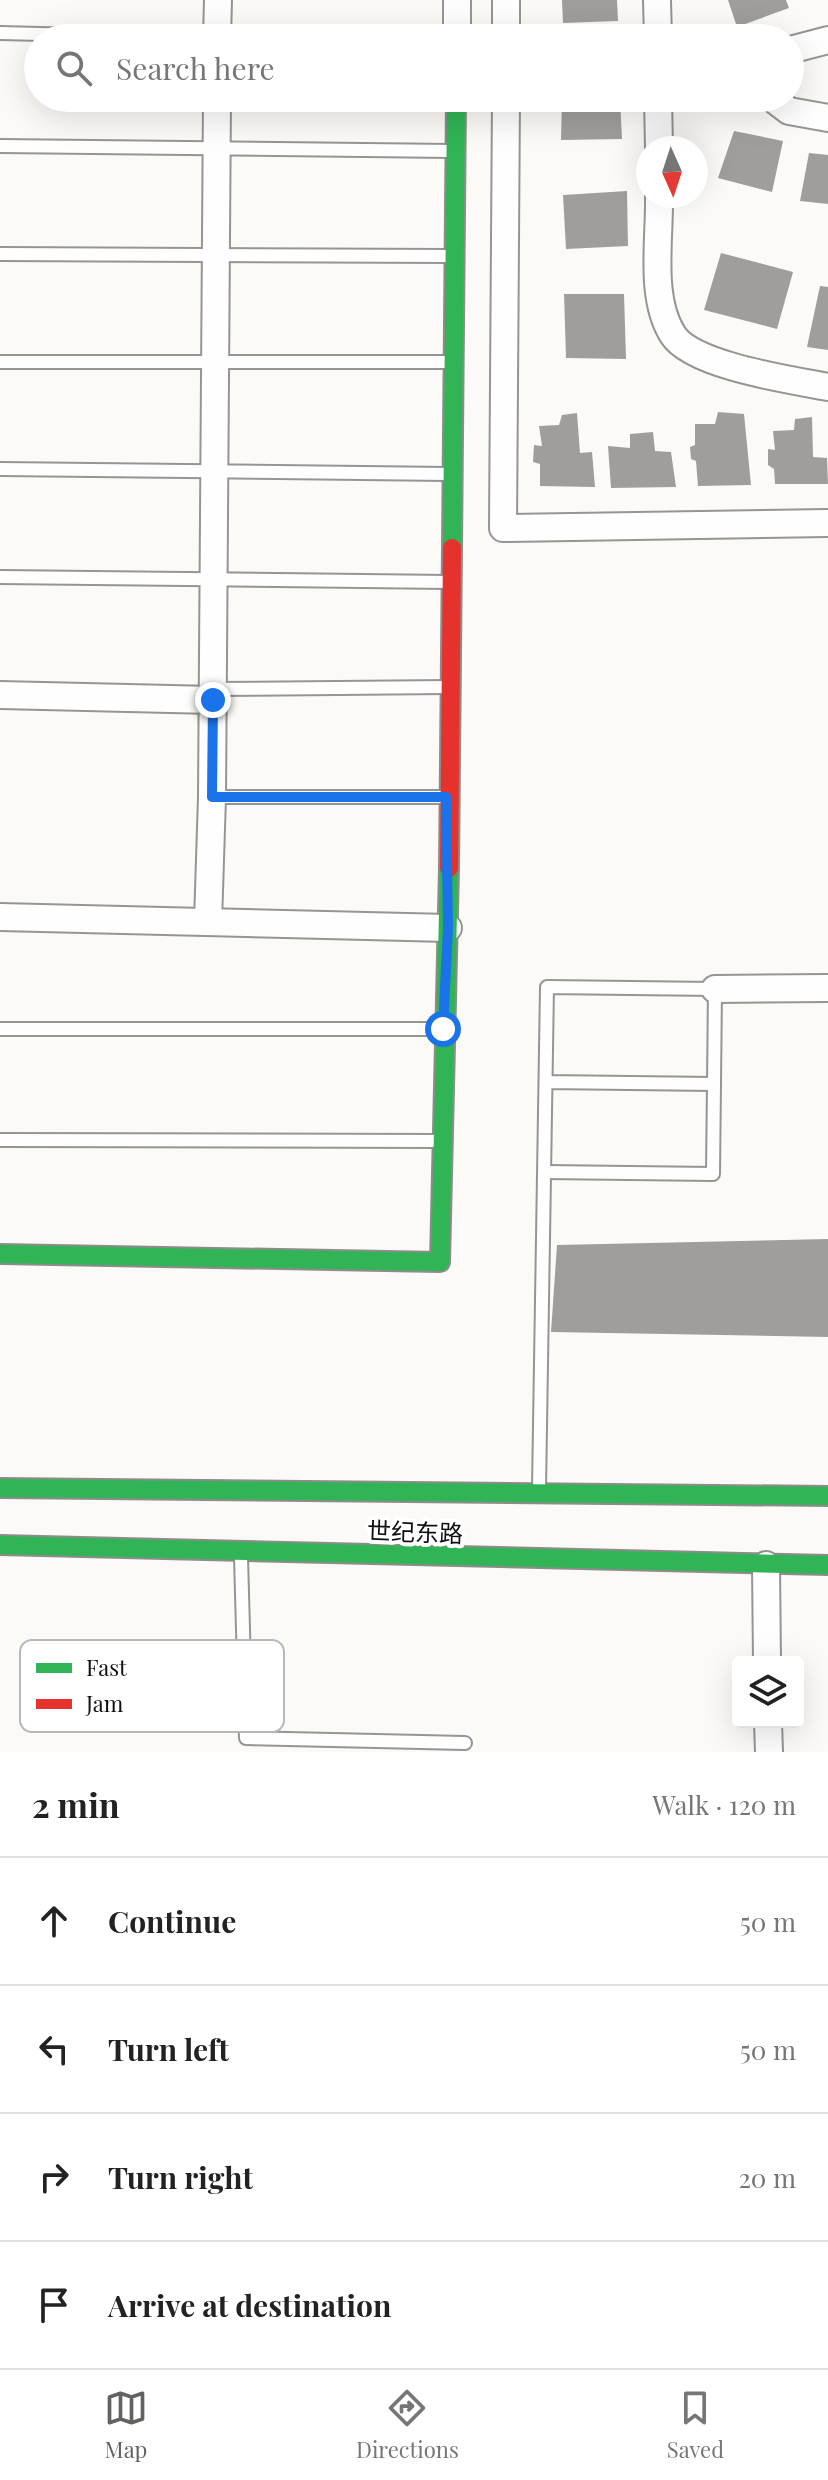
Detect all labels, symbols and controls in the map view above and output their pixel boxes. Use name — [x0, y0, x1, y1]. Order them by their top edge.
search box — [24, 24, 804, 112]
icon: search — [52, 46, 96, 90]
text: Search here — [116, 48, 275, 88]
north arrow — [636, 136, 708, 208]
route end — [195, 682, 231, 718]
route start — [425, 1011, 461, 1047]
street label: 世纪东路 — [366, 1513, 464, 1549]
legend — [20, 1640, 284, 1732]
text: Fast — [86, 1652, 128, 1682]
map controls — [732, 1656, 804, 1728]
button: layers — [732, 1656, 804, 1728]
text: Jam — [85, 1688, 124, 1718]
text: 2 min — [32, 1781, 120, 1827]
text: Walk · 120 m — [652, 1787, 796, 1822]
icon: ahead — [32, 1899, 76, 1943]
text: Continue — [108, 1901, 236, 1941]
text: 50 m — [740, 1904, 796, 1939]
icon: left — [32, 2027, 76, 2071]
text: Turn left — [108, 2029, 229, 2069]
text: 50 m — [740, 2032, 796, 2067]
icon: right — [32, 2155, 76, 2199]
text: Turn right — [108, 2157, 253, 2197]
text: 20 m — [738, 2160, 796, 2195]
icon: arrive — [32, 2283, 76, 2327]
text: Arrive at destination — [108, 2285, 391, 2325]
tab: Map — [104, 2386, 148, 2464]
tab: Directions — [356, 2386, 459, 2464]
tab: Saved — [667, 2386, 724, 2464]

